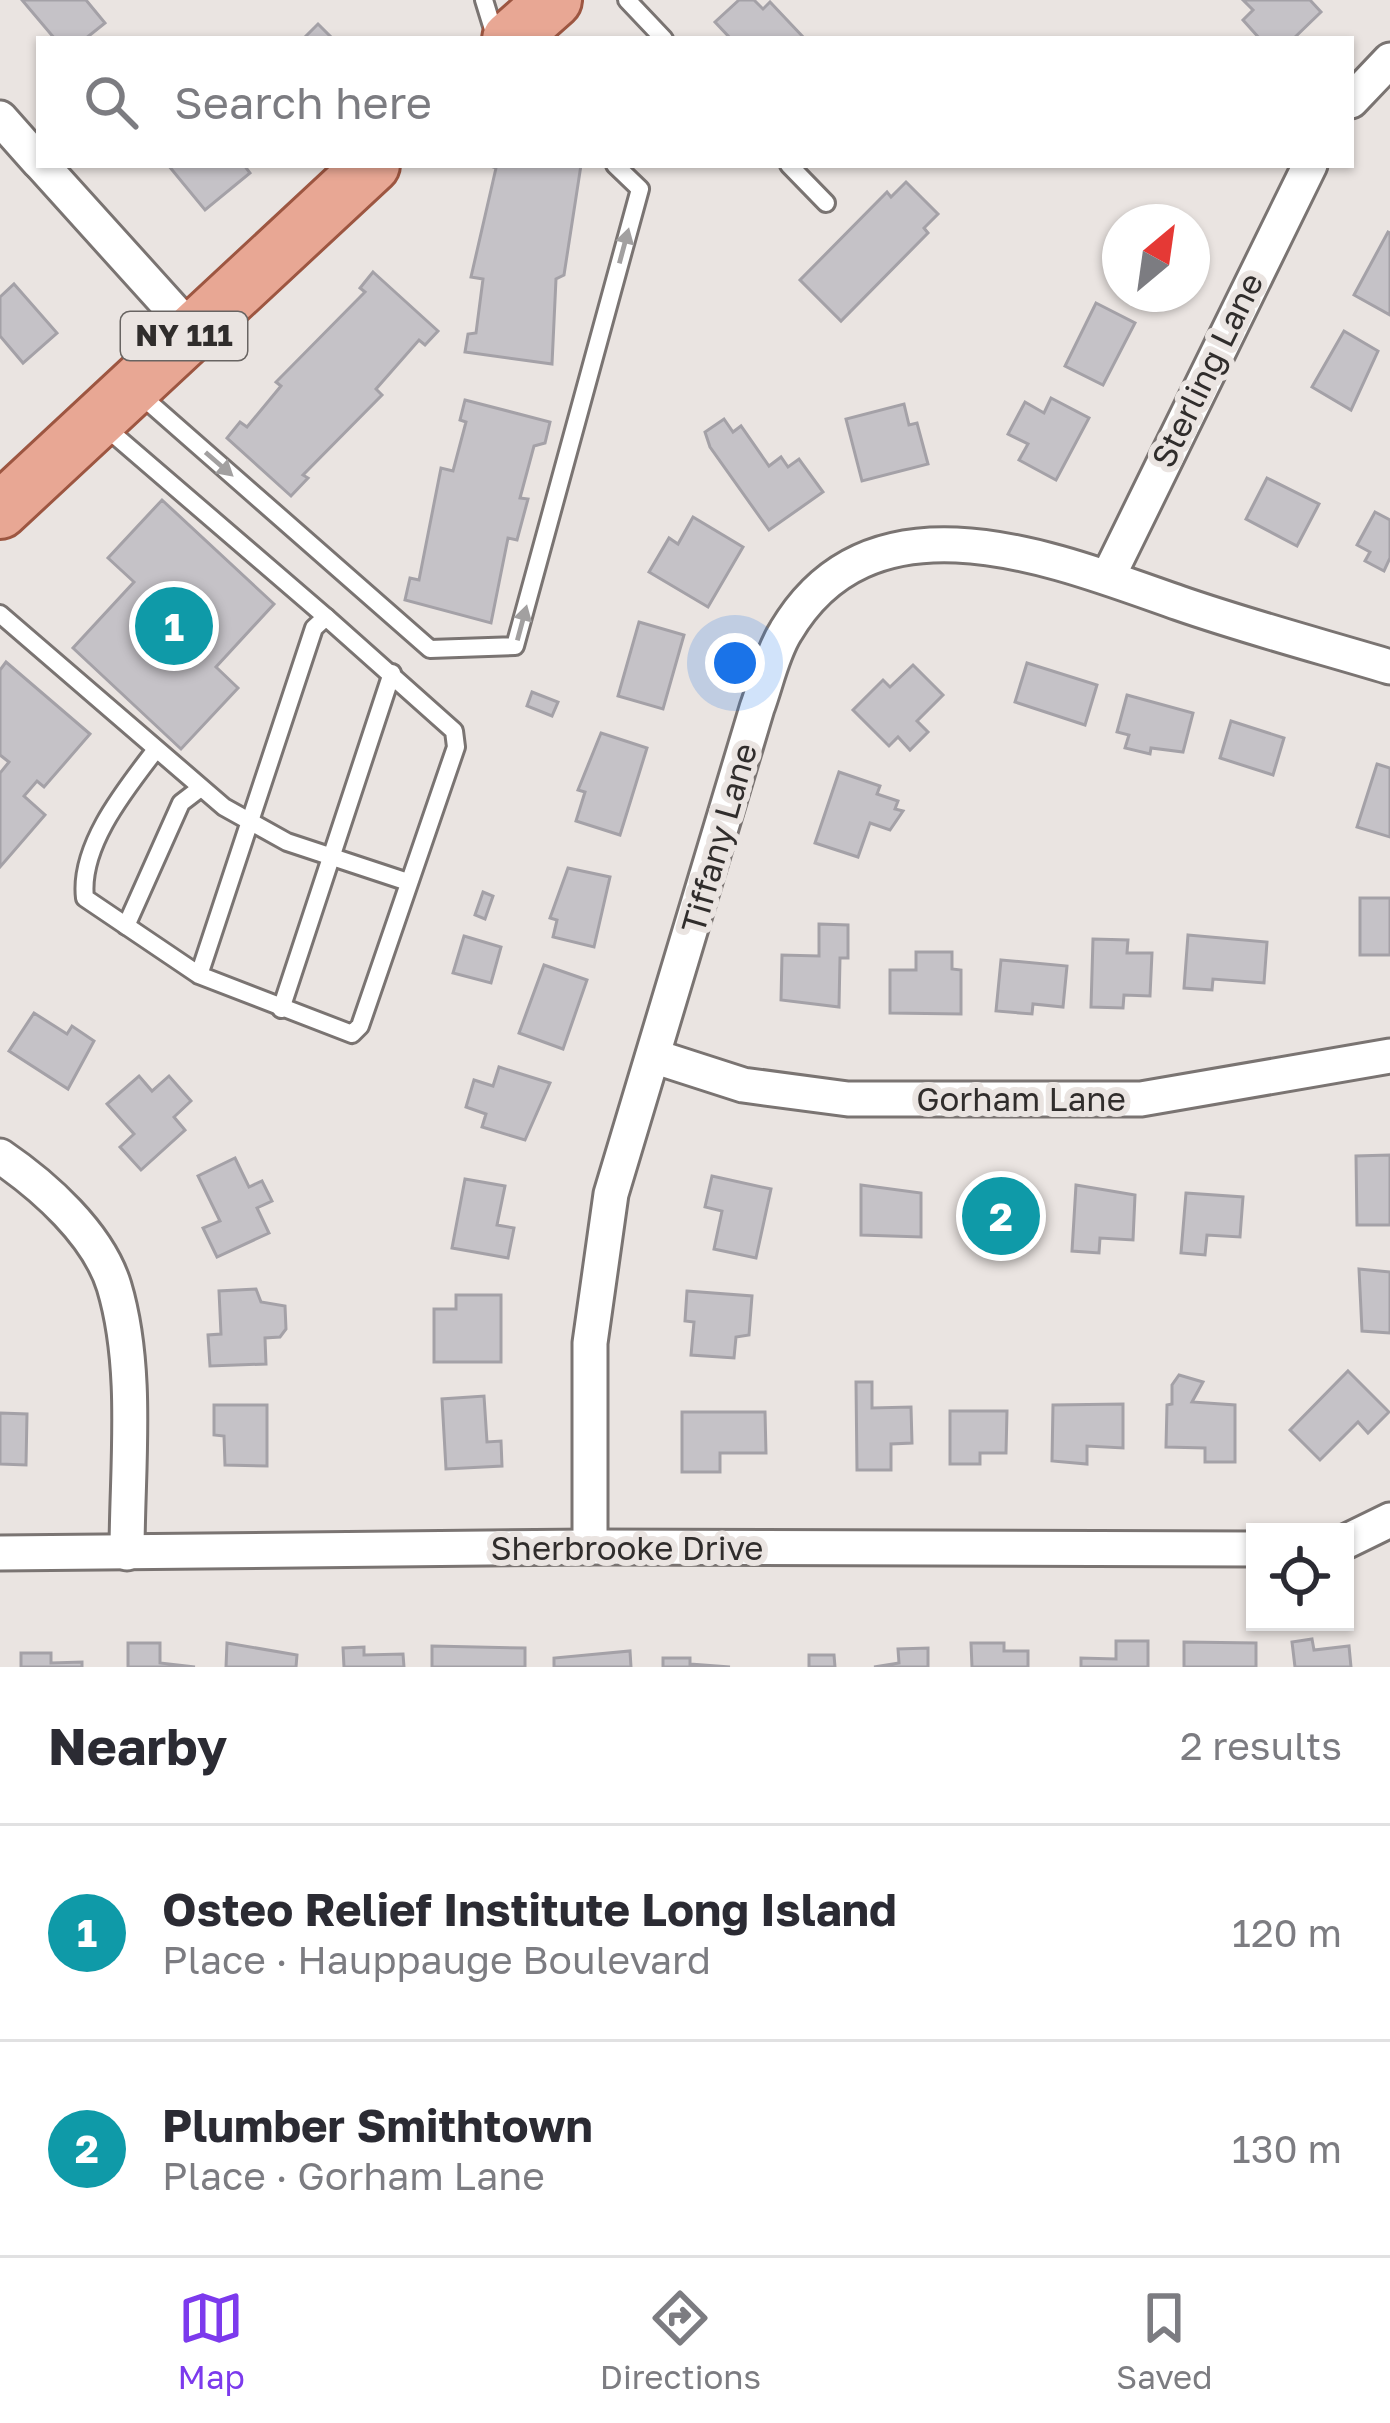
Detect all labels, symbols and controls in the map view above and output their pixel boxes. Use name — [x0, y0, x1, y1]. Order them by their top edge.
search box — [36, 36, 1354, 168]
icon: search — [78, 69, 144, 135]
text: Search here — [174, 75, 432, 129]
north arrow — [1102, 204, 1210, 312]
one-way arrow — [616, 228, 635, 265]
street label: Sterling Lane — [1143, 266, 1270, 473]
road number: NY 111 — [121, 312, 247, 360]
one-way arrow — [204, 450, 234, 477]
pin: 1 — [135, 581, 213, 671]
one-way arrow — [513, 604, 532, 641]
your location — [705, 633, 765, 693]
street label: Tiffany Lane — [673, 739, 764, 937]
street label: Gorham Lane — [916, 1079, 1126, 1118]
pin: 2 — [962, 1171, 1040, 1261]
map controls — [1246, 1523, 1354, 1631]
button: locate — [1246, 1523, 1354, 1631]
street label: Sherbrooke Drive — [490, 1528, 764, 1567]
text: Nearby — [48, 1715, 227, 1776]
text: 2 results — [1180, 1722, 1342, 1769]
text: Osteo Relief Institute Long Island — [162, 1882, 897, 1936]
text: 1 — [77, 1909, 97, 1956]
text: 120 m — [1232, 1909, 1342, 1956]
text: Place · Hauppauge Boulevard — [162, 1936, 711, 1983]
text: Plumber Smithtown — [162, 2098, 593, 2152]
text: 2 — [75, 2125, 99, 2172]
text: 130 m — [1232, 2125, 1342, 2172]
text: Place · Gorham Lane — [162, 2152, 545, 2199]
tab: Map — [178, 2285, 245, 2396]
tab: Directions — [600, 2285, 761, 2396]
tab: Saved — [1116, 2285, 1212, 2396]

